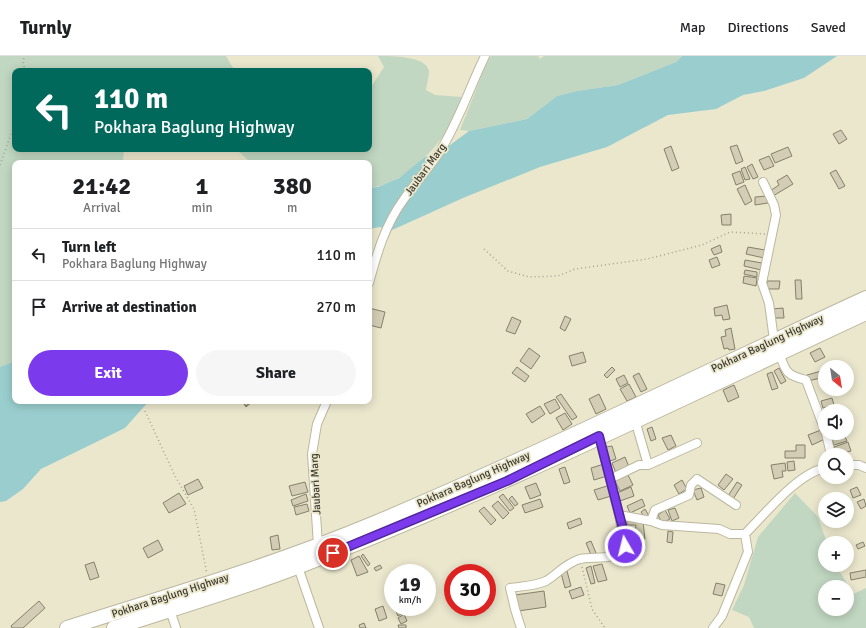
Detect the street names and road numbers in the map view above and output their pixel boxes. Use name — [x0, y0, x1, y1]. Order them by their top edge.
street label: Jaubari Marg — [402, 140, 449, 198]
street label: Pokhara Baglung Highway — [709, 311, 826, 375]
street label: Pokhara Baglung Highway — [415, 448, 533, 510]
street label: Jaubari Marg — [307, 453, 324, 515]
street label: Pokhara Baglung Highway — [110, 570, 231, 621]

